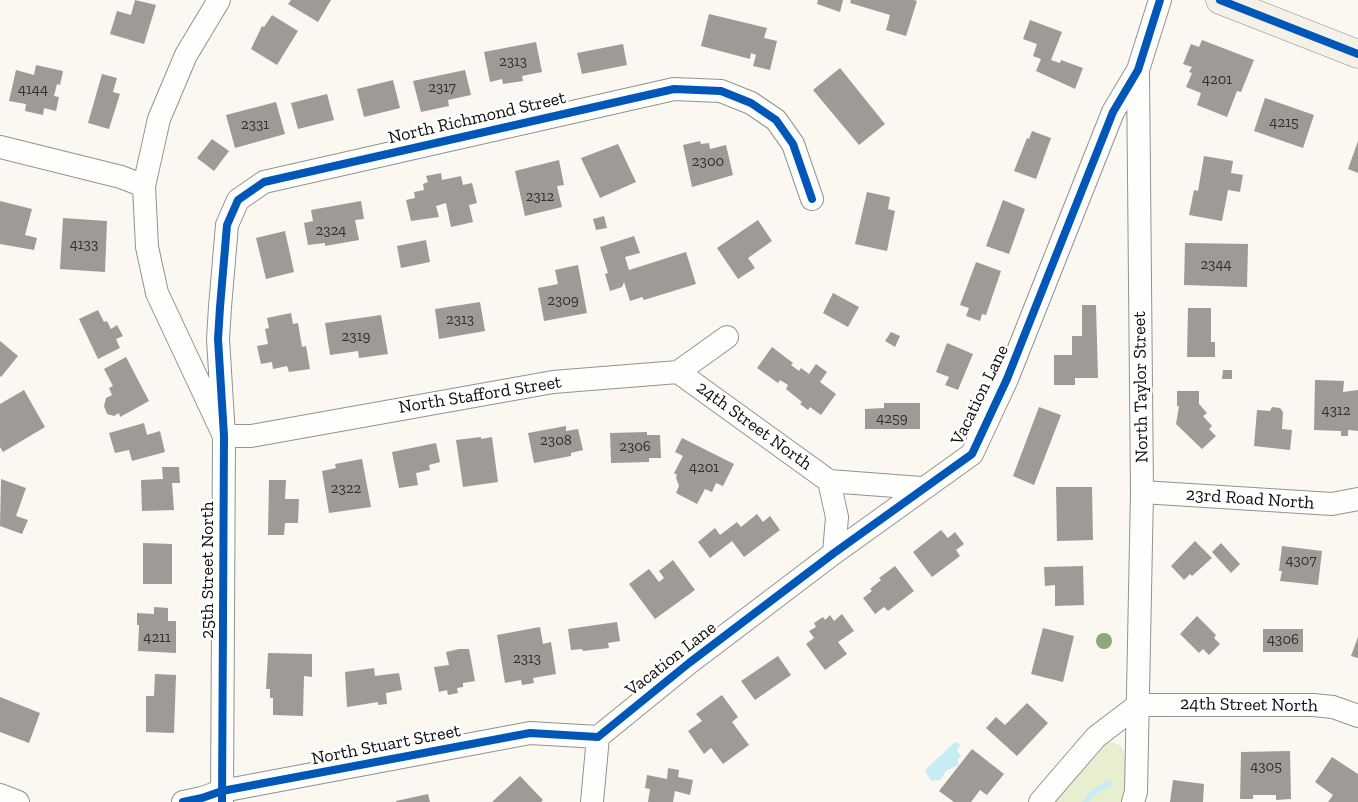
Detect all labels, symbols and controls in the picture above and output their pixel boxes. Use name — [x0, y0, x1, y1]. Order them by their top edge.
house number: 2313 — [499, 53, 527, 71]
house number: 4201 — [1202, 71, 1232, 89]
house number: 2317 — [428, 79, 456, 97]
house number: 4144 — [18, 81, 48, 99]
street label: North Richmond Street — [386, 87, 568, 149]
house number: 4215 — [1269, 114, 1299, 132]
house number: 2331 — [241, 116, 269, 134]
house number: 2300 — [692, 153, 724, 171]
house number: 2312 — [526, 188, 554, 206]
house number: 2324 — [316, 222, 346, 240]
house number: 4133 — [70, 236, 98, 254]
house number: 2344 — [1200, 256, 1232, 274]
house number: 2309 — [547, 292, 579, 310]
house number: 2313 — [446, 311, 474, 329]
street label: North Taylor Street — [1129, 311, 1153, 463]
house number: 2319 — [342, 328, 370, 346]
street label: Vacation Lane — [946, 341, 1014, 449]
street label: North Stafford Street — [397, 371, 563, 419]
street label: 24th Street North — [692, 377, 816, 475]
house number: 4312 — [1322, 402, 1350, 420]
house number: 4259 — [876, 410, 908, 428]
house number: 2308 — [540, 432, 572, 450]
house number: 2306 — [619, 438, 651, 456]
house number: 4201 — [689, 459, 719, 477]
house number: 2322 — [331, 480, 361, 498]
street label: 23rd Road North — [1185, 484, 1315, 514]
street label: 25th Street North — [197, 501, 219, 639]
house number: 4307 — [1285, 552, 1317, 570]
street label: Vacation Lane — [621, 617, 721, 701]
house number: 4211 — [143, 629, 171, 647]
house number: 4306 — [1267, 631, 1299, 649]
house number: 2313 — [513, 650, 541, 668]
street label: 24th Street North — [1180, 693, 1318, 717]
street label: North Stuart Street — [310, 720, 462, 770]
house number: 4305 — [1250, 758, 1282, 776]

